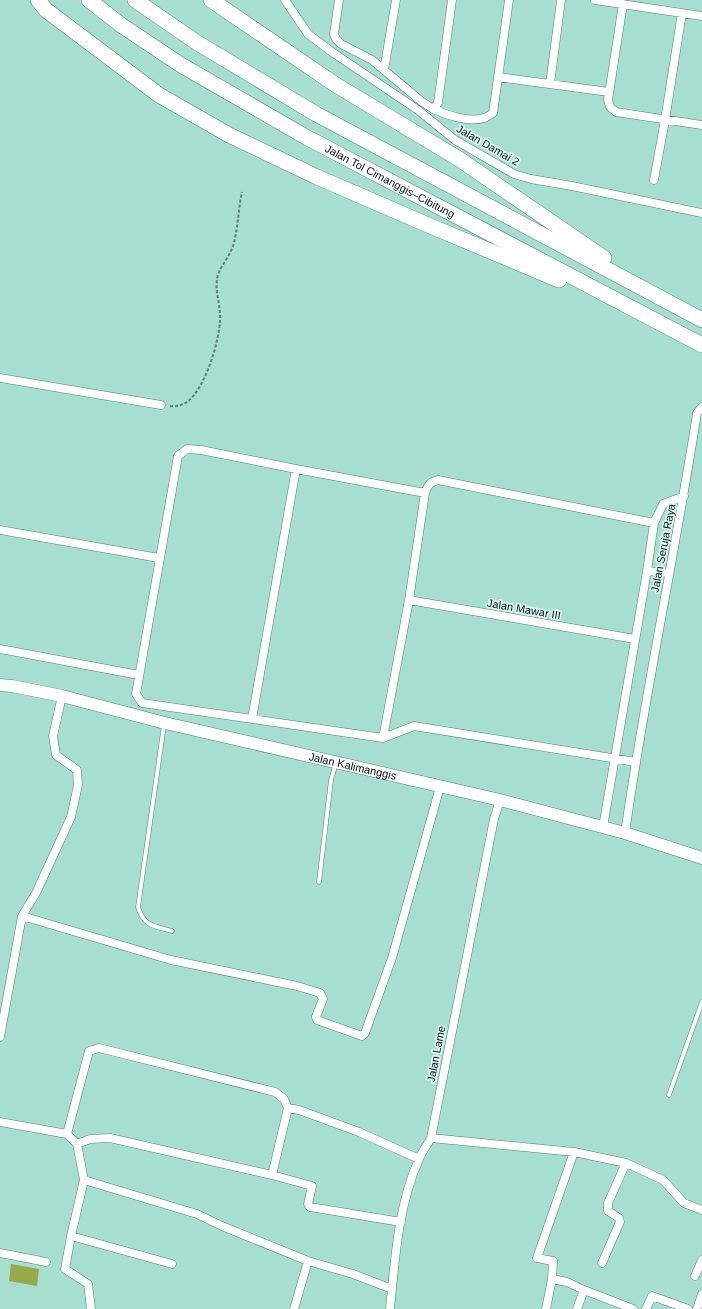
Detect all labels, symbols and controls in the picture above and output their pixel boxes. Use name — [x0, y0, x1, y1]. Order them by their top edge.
street label: Jalan Damai 2 — [455, 122, 521, 168]
street label: Jalan Tol Cimanggis–Cibitung — [323, 142, 457, 220]
street label: Jalan Seruja Raya — [649, 502, 678, 593]
street label: Jalan Mawar III — [486, 597, 562, 621]
street label: Jalan Kalimanggis — [308, 750, 398, 782]
street label: Jalan Lame — [425, 1025, 447, 1083]

